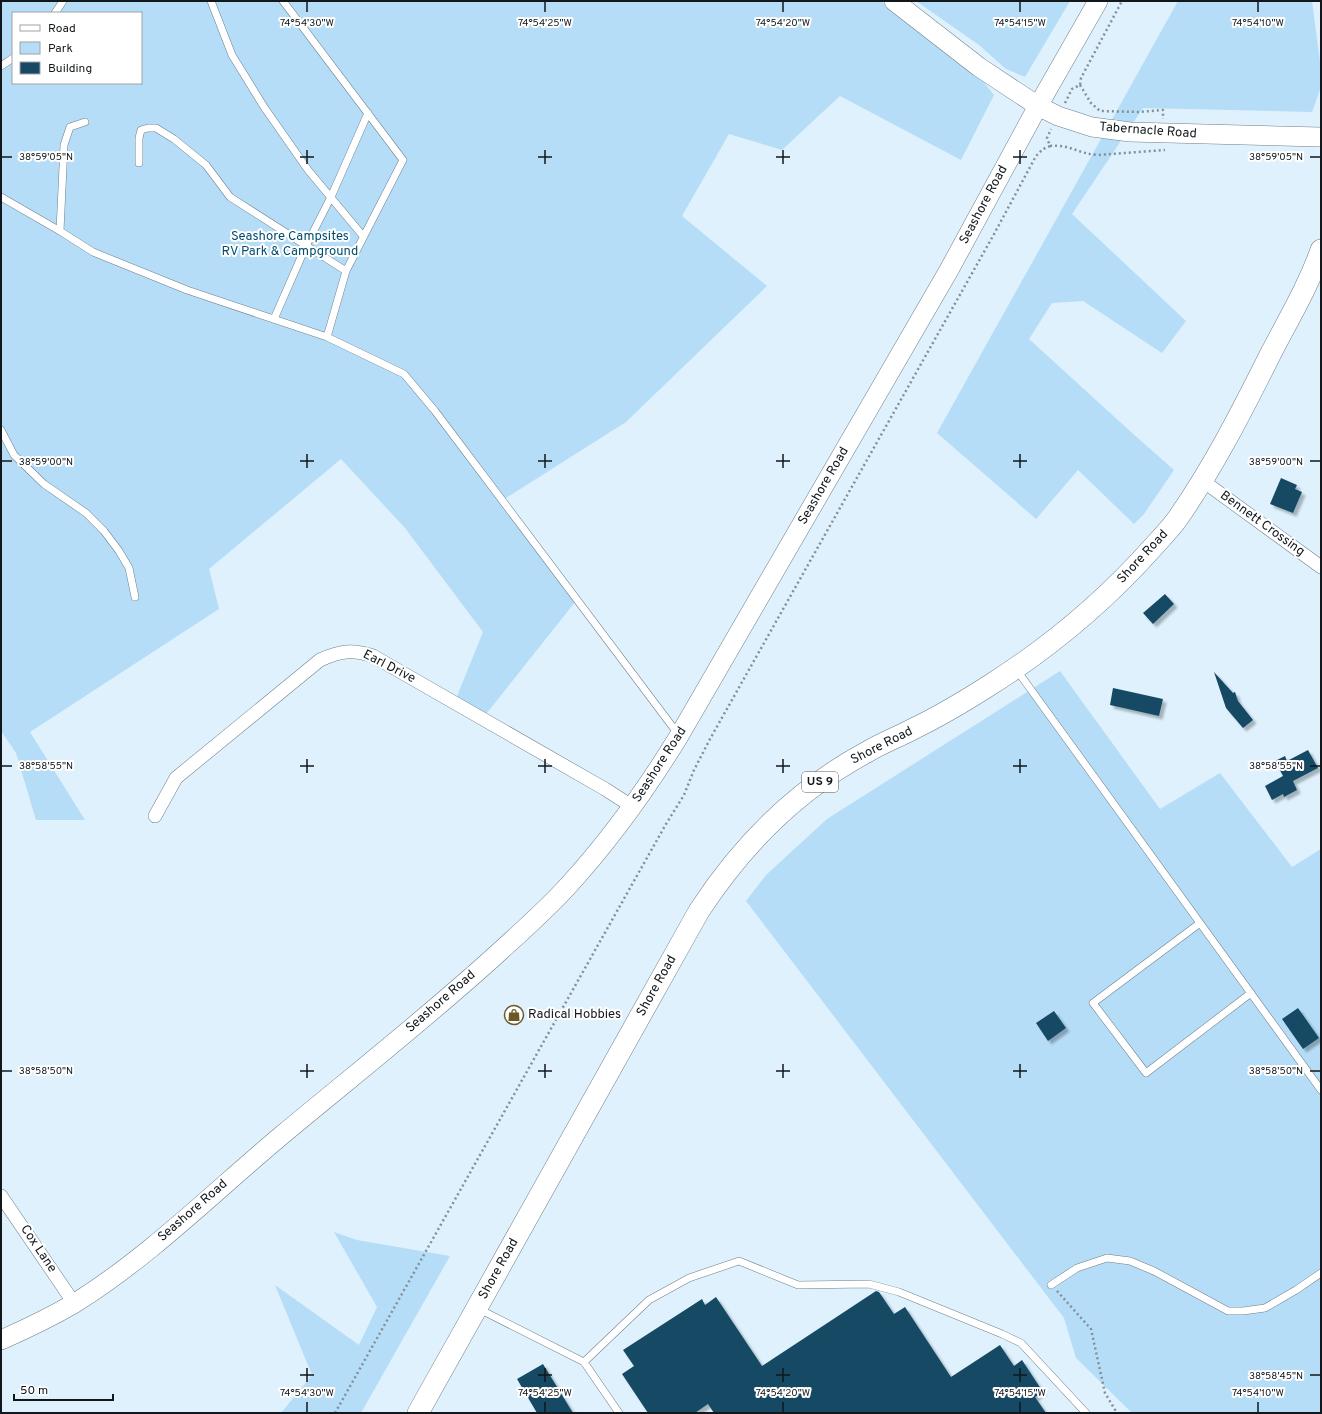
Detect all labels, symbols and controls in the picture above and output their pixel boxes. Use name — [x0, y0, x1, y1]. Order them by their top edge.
legend — [12, 12, 142, 84]
text: 74°54'30"W — [280, 17, 334, 30]
text: 74°54'25"W — [518, 17, 572, 30]
text: 74°54'20"W — [756, 17, 810, 30]
text: 74°54'15"W — [994, 17, 1046, 30]
text: 74°54'10"W — [1232, 17, 1284, 30]
text: Road — [48, 21, 76, 37]
text: Park — [48, 41, 73, 57]
text: Building — [48, 61, 92, 77]
street label: Tabernacle Road — [1099, 120, 1197, 142]
text: 38°59'05"N — [19, 151, 73, 164]
text: 38°59'05"N — [1249, 151, 1303, 164]
street label: Seashore Road — [957, 163, 1011, 247]
park label: Seashore Campsites RV Park & Campground — [222, 229, 358, 260]
street label: Seashore Road — [795, 444, 853, 528]
text: 38°59'00"N — [19, 456, 73, 469]
text: 38°59'00"N — [1249, 456, 1303, 469]
street label: Bennett Crossing — [1216, 488, 1308, 560]
street label: Shore Road — [1114, 527, 1172, 587]
street label: Earl Drive — [360, 647, 418, 687]
street label: Seashore Road — [630, 724, 690, 806]
street label: Shore Road — [848, 724, 916, 768]
text: 38°58'55"N — [19, 760, 73, 773]
text: 38°58'55"N — [1249, 760, 1303, 773]
road number: US 9 — [802, 772, 838, 792]
street label: Shore Road — [634, 953, 680, 1019]
street label: Seashore Road — [403, 967, 479, 1037]
shop icon: Radical Hobbies — [503, 1004, 525, 1026]
place label: Radical Hobbies — [528, 1007, 621, 1023]
text: 38°58'50"N — [19, 1065, 73, 1078]
text: 38°58'50"N — [1249, 1065, 1303, 1078]
street label: Seashore Road — [155, 1176, 231, 1246]
street label: Cox Lane — [16, 1222, 60, 1276]
street label: Shore Road — [476, 1236, 522, 1302]
text: 38°58'45"N — [1249, 1370, 1303, 1383]
scale bar — [14, 1376, 113, 1402]
text: 50 m — [20, 1383, 48, 1399]
text: 74°54'30"W — [280, 1387, 334, 1400]
text: 74°54'25"W — [518, 1387, 572, 1400]
text: 74°54'20"W — [756, 1387, 810, 1400]
text: 74°54'15"W — [994, 1387, 1046, 1400]
text: 74°54'10"W — [1232, 1387, 1284, 1400]

